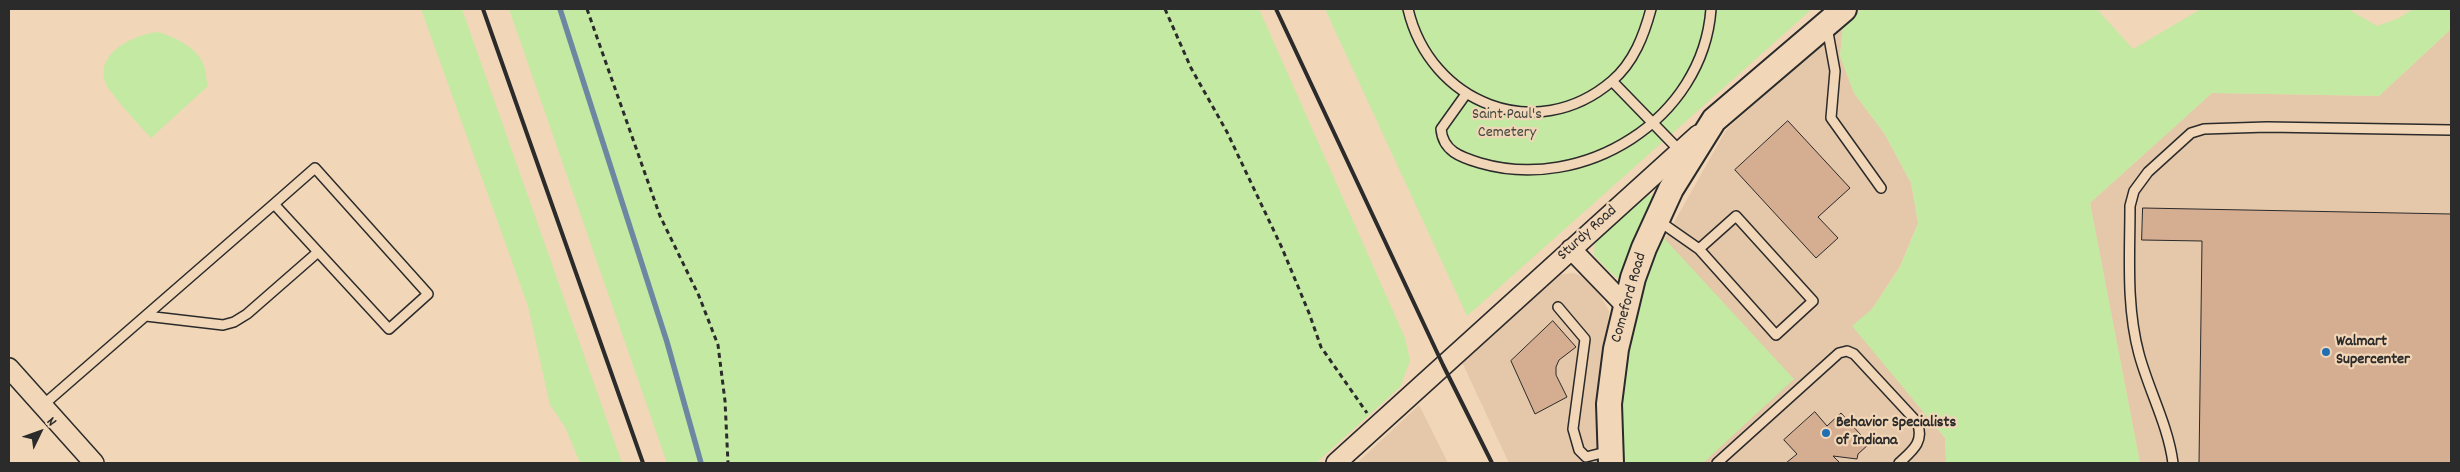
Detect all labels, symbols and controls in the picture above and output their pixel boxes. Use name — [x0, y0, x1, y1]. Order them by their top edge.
park label: Saint Paul's Cemetery — [1472, 106, 1542, 144]
street label: Sturdy Road — [1554, 202, 1622, 266]
street label: Comeford Road — [1608, 251, 1652, 345]
place label: Walmart Supercenter — [2336, 333, 2410, 371]
marker: Walmart Supercenter — [2320, 346, 2332, 358]
north arrow — [15, 407, 65, 457]
text: N — [41, 413, 61, 431]
place label: Behavior Specialists of Indiana — [1836, 414, 1956, 452]
marker: Behavior Specialists of Indiana — [1820, 427, 1832, 439]

